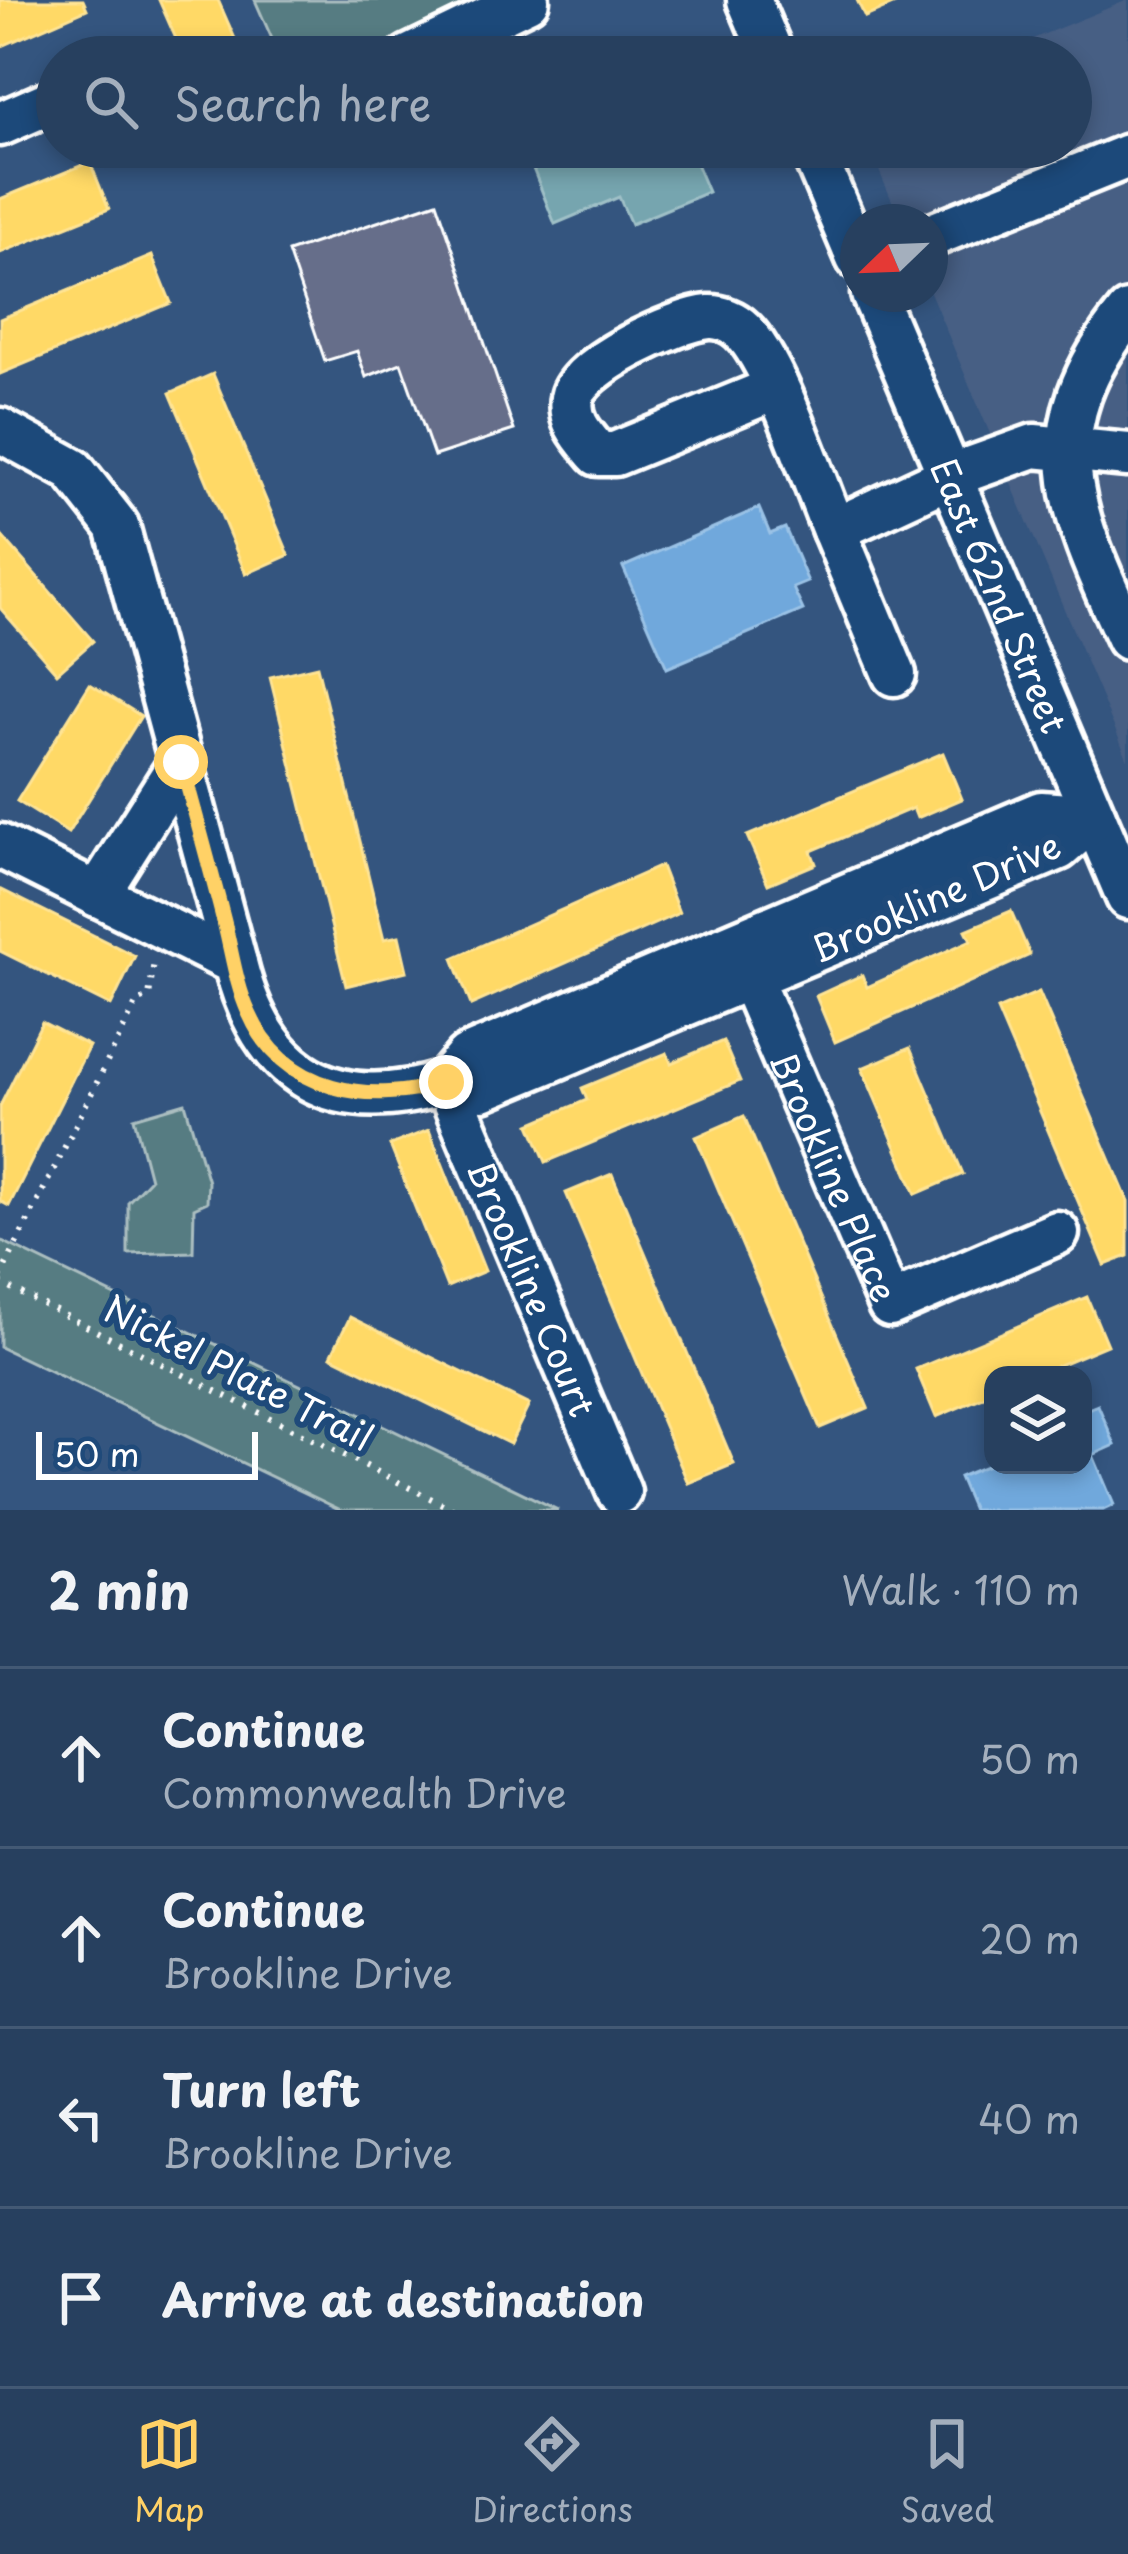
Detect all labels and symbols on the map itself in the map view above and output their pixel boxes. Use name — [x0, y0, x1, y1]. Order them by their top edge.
north arrow — [840, 204, 948, 312]
street label: East 62nd Street — [918, 449, 1082, 741]
route start — [154, 735, 208, 789]
street label: Brookline Drive — [801, 817, 1069, 975]
street label: Brookline Place — [757, 1042, 912, 1310]
route end — [419, 1055, 473, 1109]
street label: Brookline Court — [455, 1151, 611, 1424]
street label: Nickel Plate Trail — [95, 1281, 383, 1463]
scale bar — [36, 1426, 258, 1479]

